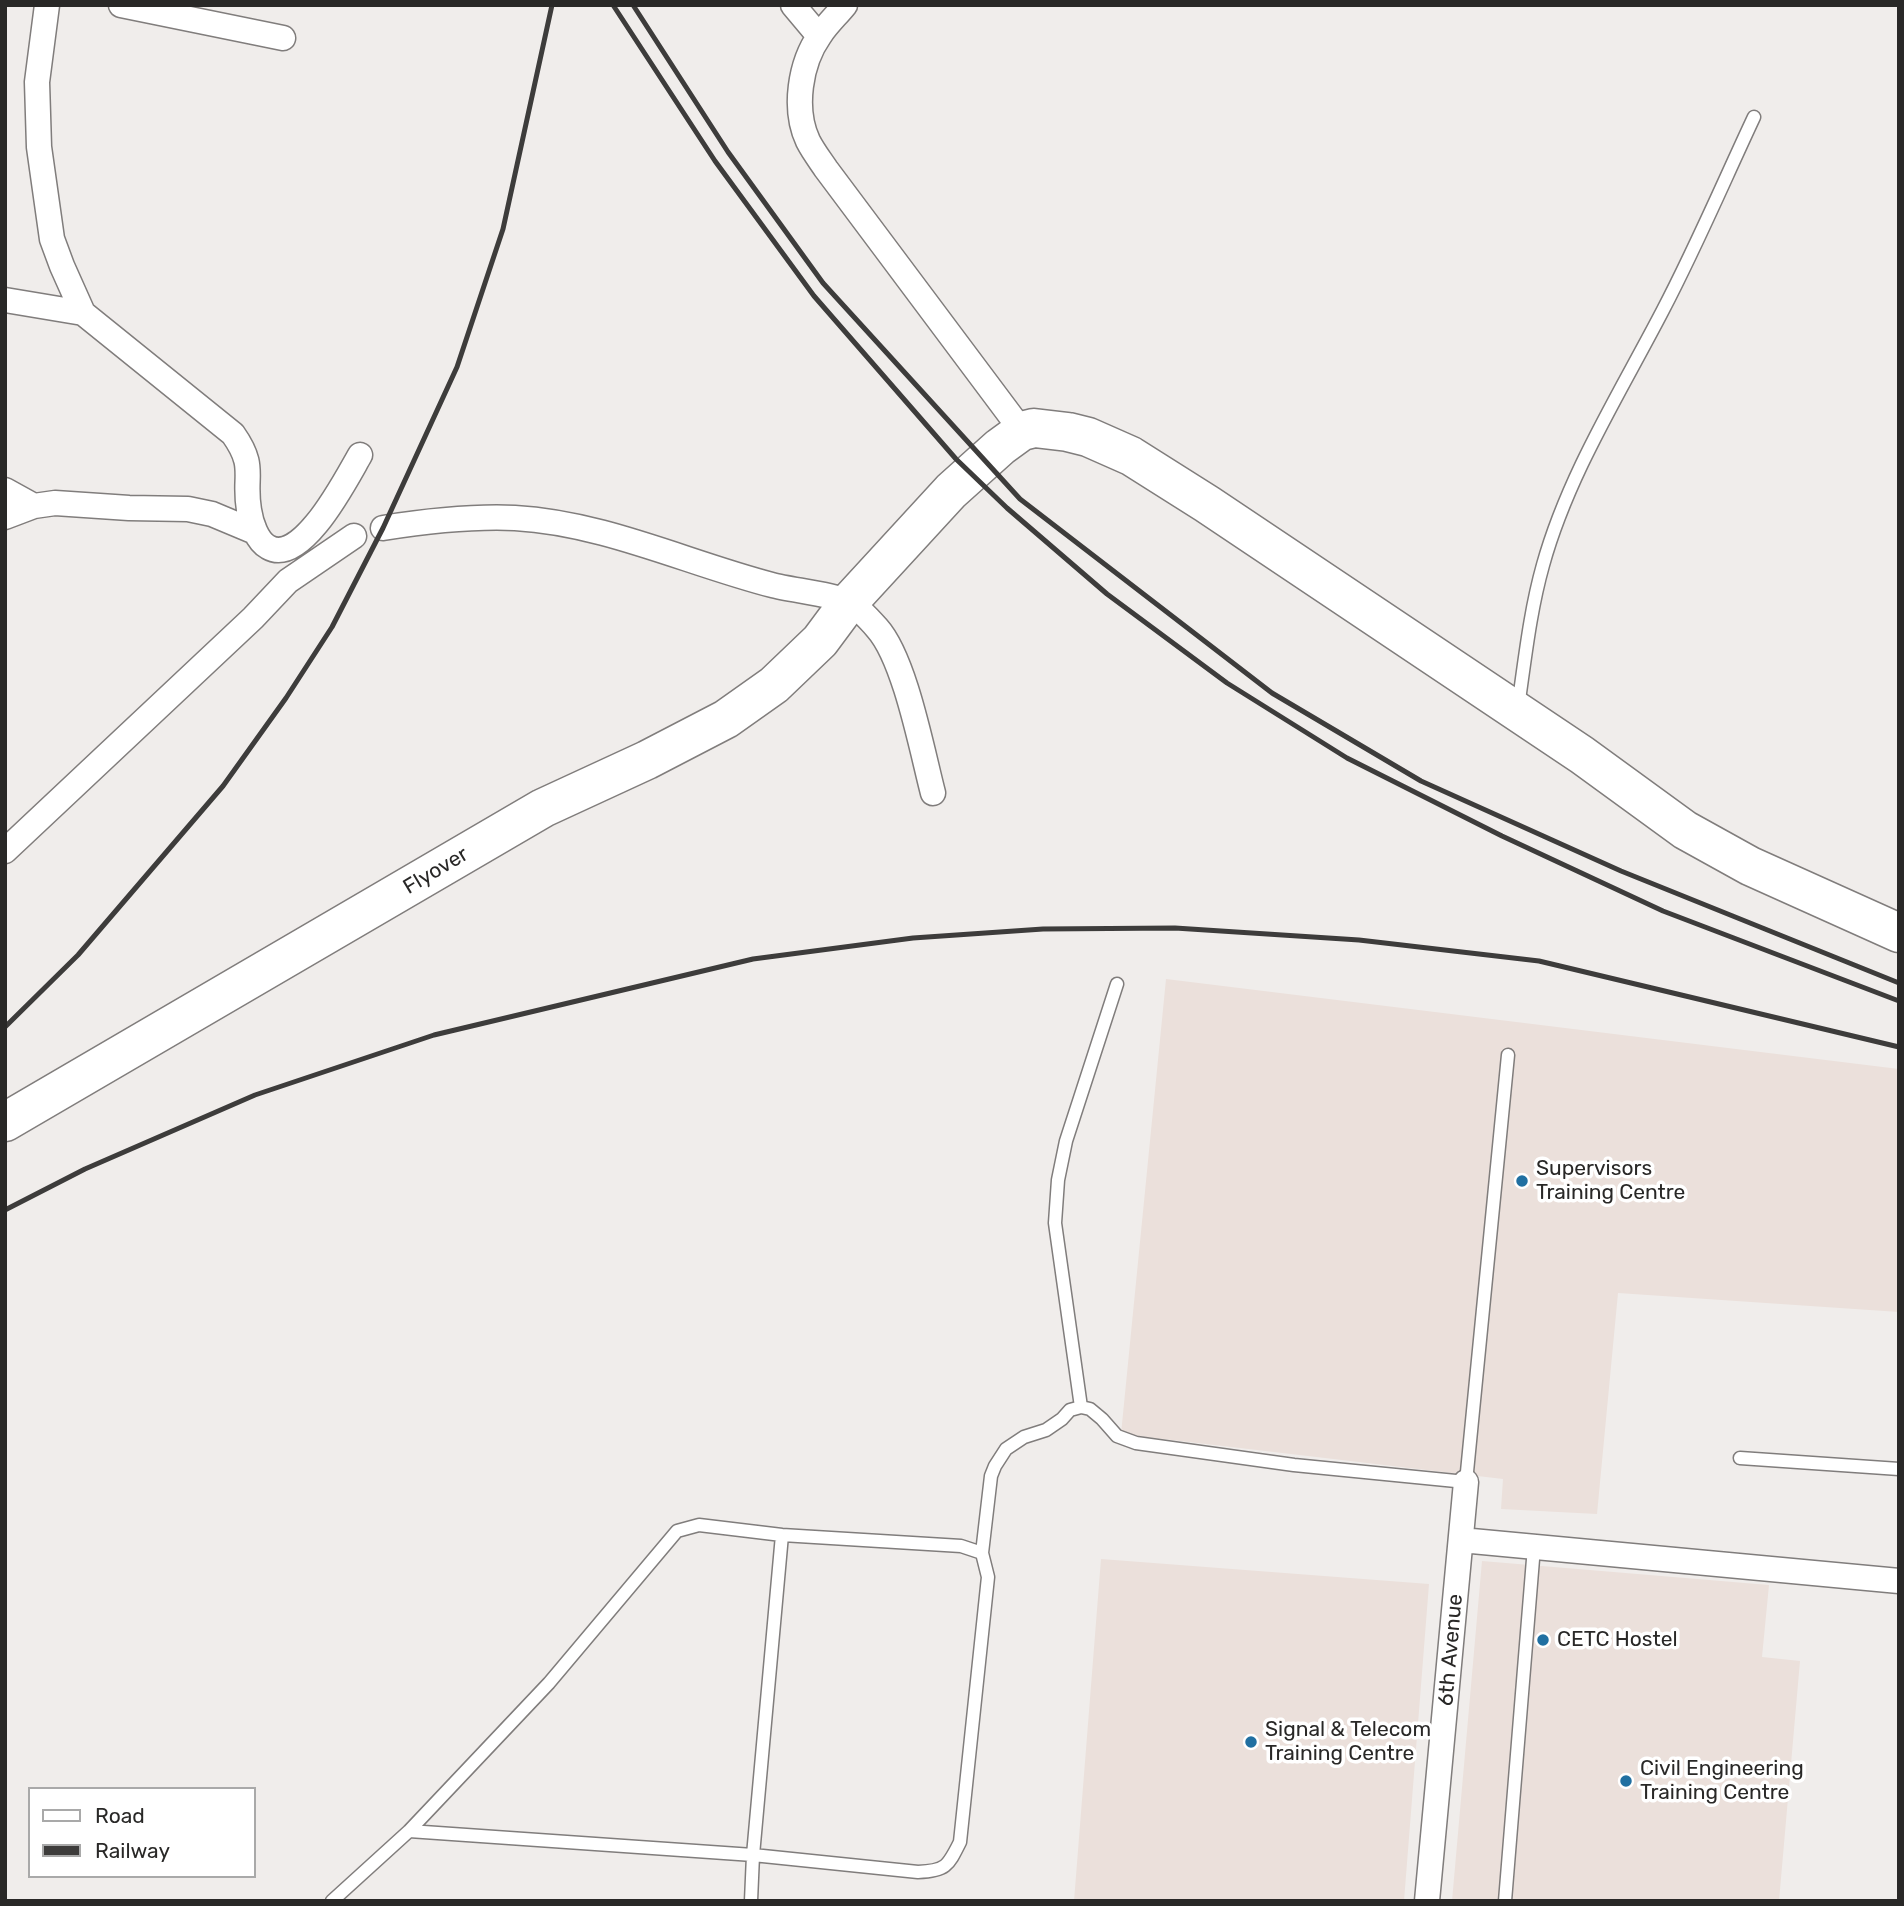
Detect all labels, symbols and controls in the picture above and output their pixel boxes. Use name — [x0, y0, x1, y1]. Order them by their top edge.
street label: Flyover — [399, 842, 473, 900]
place label: Supervisors Training Centre — [1536, 1156, 1685, 1206]
marker: Supervisors Training Centre — [1514, 1173, 1530, 1189]
street label: 6th Avenue — [1434, 1593, 1468, 1707]
place label: CETC Hostel — [1557, 1627, 1678, 1653]
marker: CETC Hostel — [1535, 1632, 1551, 1648]
place label: Signal & Telecom Training Centre — [1265, 1717, 1431, 1767]
marker: Signal & Telecom Training Centre — [1243, 1734, 1259, 1750]
place label: Civil Engineering Training Centre — [1640, 1756, 1804, 1806]
marker: Civil Engineering Training Centre — [1618, 1773, 1634, 1789]
legend — [28, 1787, 256, 1878]
text: Road — [95, 1803, 145, 1828]
text: Railway — [95, 1838, 170, 1863]

